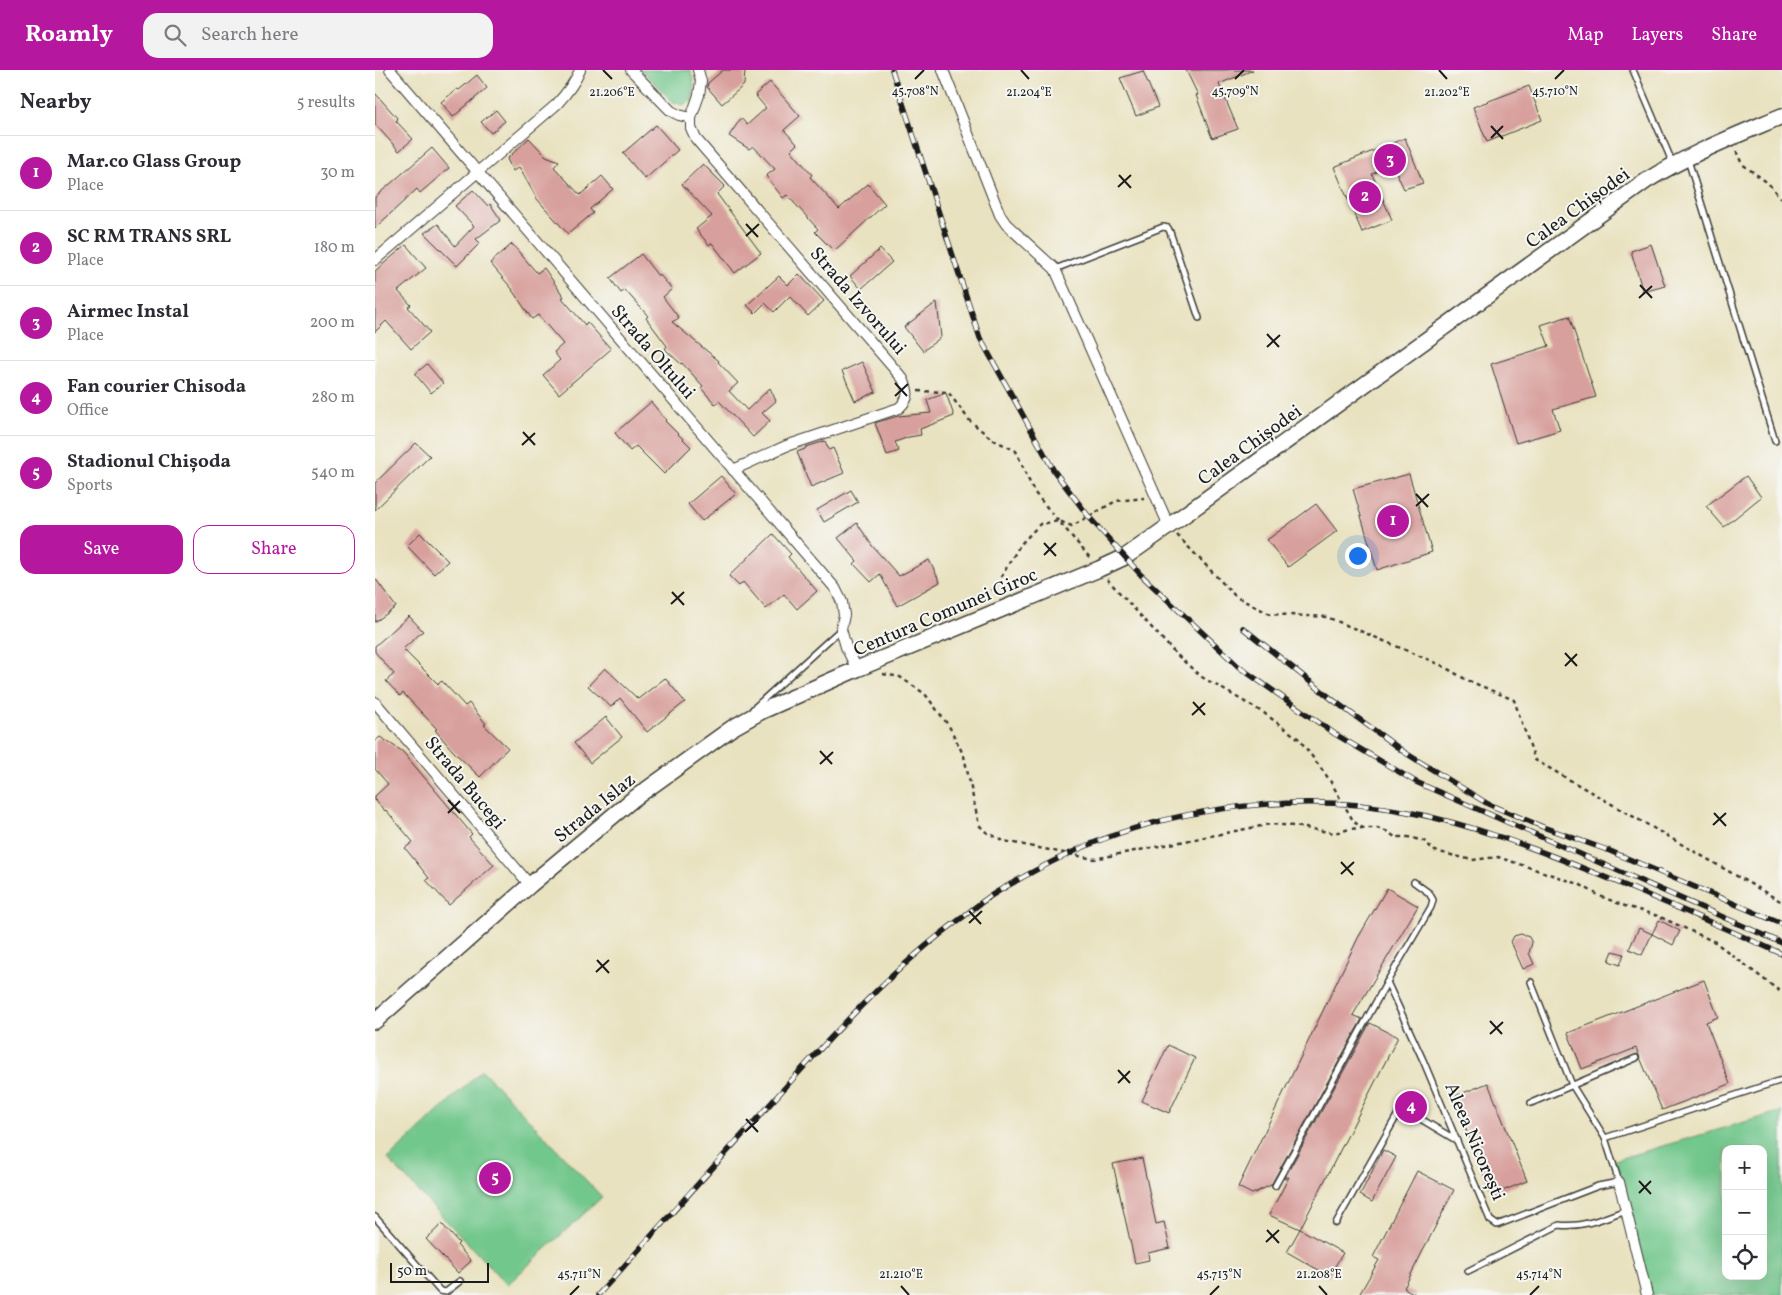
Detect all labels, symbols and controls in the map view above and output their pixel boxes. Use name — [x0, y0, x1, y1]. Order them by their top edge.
search box — [143, 13, 493, 58]
text: Roamly — [25, 18, 113, 52]
icon: search — [161, 21, 189, 49]
text: Search here — [201, 22, 298, 48]
text: Map — [1567, 23, 1603, 48]
text: Layers — [1631, 23, 1683, 48]
text: Share — [1711, 23, 1757, 48]
text: 45.708°N — [891, 84, 939, 100]
text: 45.709°N — [1211, 84, 1259, 100]
text: 45.710°N — [1532, 84, 1578, 100]
text: 21.206°E — [589, 85, 635, 101]
text: 21.204°E — [1006, 85, 1052, 101]
text: 21.202°E — [1424, 85, 1470, 101]
text: Nearby — [20, 88, 91, 117]
text: 5 results — [297, 92, 355, 114]
pin: 3 — [1374, 141, 1406, 179]
text: Mar.co Glass Group — [67, 149, 241, 175]
text: 1 — [33, 162, 39, 184]
text: 30 m — [320, 162, 355, 184]
street label: Calea Chișodei — [1521, 162, 1636, 255]
text: Place — [67, 175, 104, 197]
pin: 2 — [1349, 178, 1381, 216]
text: SC RM TRANS SRL — [67, 224, 231, 250]
text: 2 — [32, 237, 40, 259]
text: 180 m — [314, 237, 355, 259]
street label: Strada Izvorului — [803, 242, 912, 361]
text: Place — [67, 250, 104, 272]
text: Airmec Instal — [67, 299, 189, 325]
street label: Strada Oltului — [604, 299, 701, 405]
text: 3 — [32, 312, 40, 334]
text: 200 m — [310, 312, 355, 334]
text: Place — [67, 325, 104, 347]
text: Fan courier Chisoda — [67, 374, 246, 400]
text: 4 — [31, 387, 41, 409]
text: 280 m — [311, 387, 355, 409]
street label: Calea Chișodei — [1193, 399, 1308, 492]
text: Office — [67, 400, 109, 422]
text: Stadionul Chișoda — [67, 449, 231, 475]
text: 5 — [32, 462, 40, 484]
text: 540 m — [311, 462, 355, 484]
text: Sports — [67, 475, 113, 497]
pin: 1 — [1377, 502, 1409, 540]
button: Save — [20, 525, 183, 574]
button: Share — [193, 525, 355, 574]
your location — [1345, 543, 1371, 569]
street label: Centura Comunei Giroc — [850, 562, 1042, 663]
street label: Strada Bucegi — [418, 731, 511, 836]
street label: Strada Islaz — [549, 768, 642, 850]
street label: Aleea Nicorești — [1438, 1079, 1511, 1205]
pin: 4 — [1395, 1088, 1427, 1126]
map controls — [1722, 1145, 1767, 1280]
button: + — [1722, 1145, 1767, 1190]
pin: 5 — [479, 1159, 511, 1197]
button: − — [1722, 1190, 1767, 1235]
button: locate — [1722, 1235, 1767, 1280]
scale bar — [390, 1260, 489, 1283]
text: 50 m — [397, 1262, 427, 1281]
text: 45.711°N — [557, 1267, 601, 1283]
text: 21.210°E — [879, 1267, 923, 1283]
text: 45.713°N — [1196, 1267, 1242, 1283]
text: 21.208°E — [1296, 1267, 1342, 1283]
text: 45.714°N — [1516, 1267, 1562, 1283]

